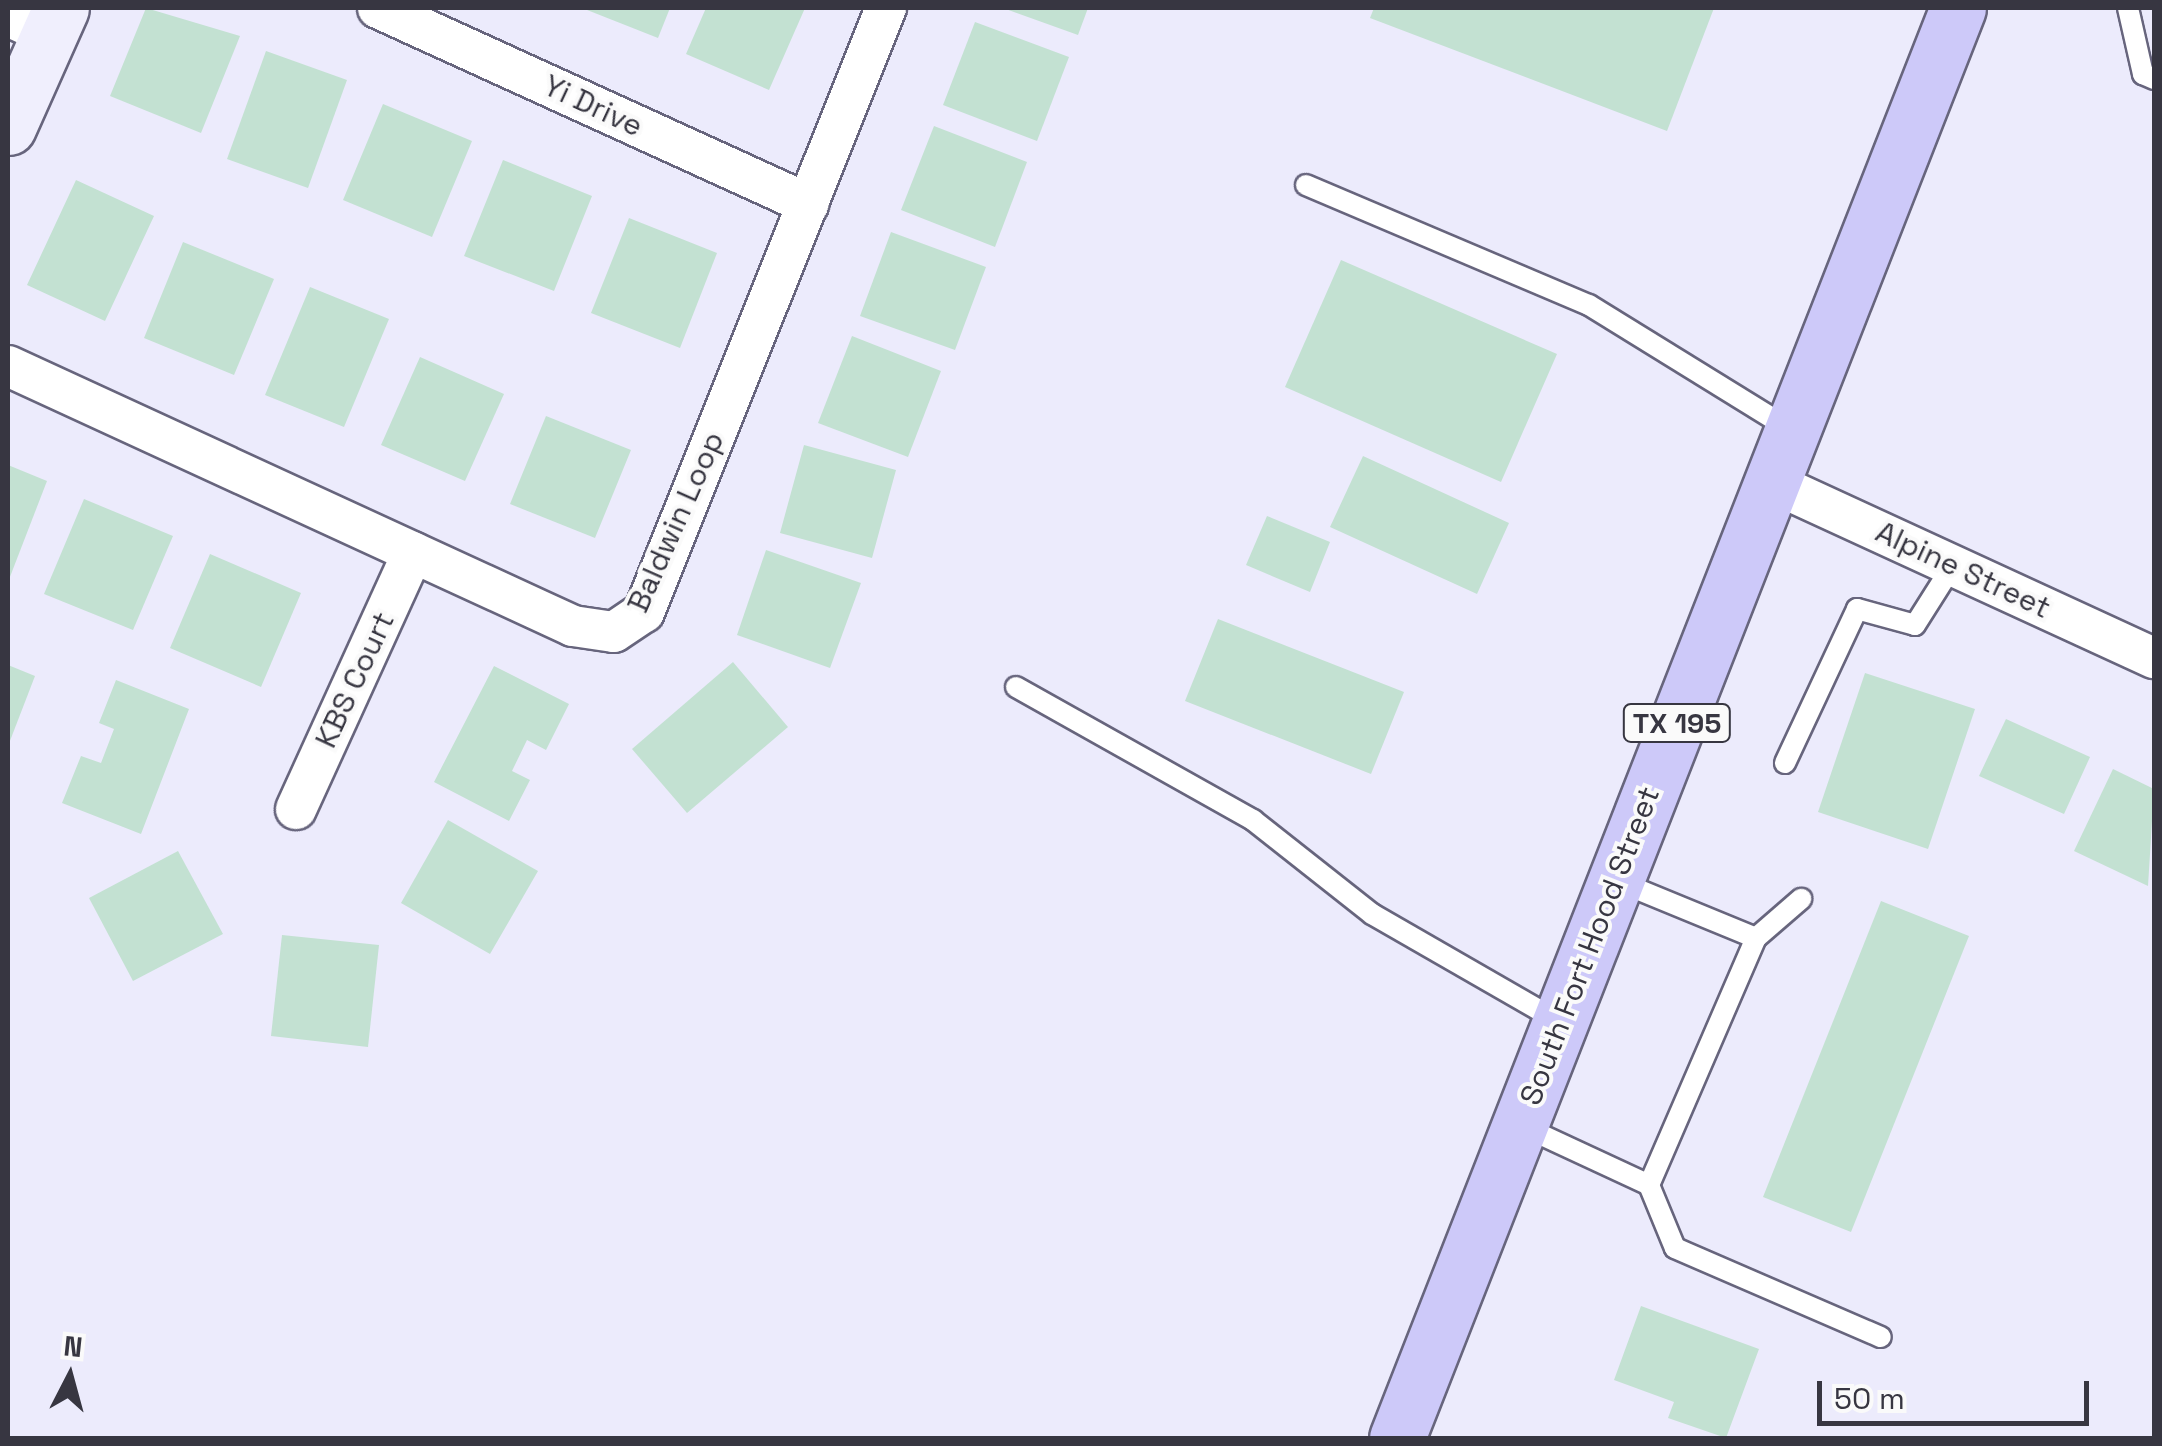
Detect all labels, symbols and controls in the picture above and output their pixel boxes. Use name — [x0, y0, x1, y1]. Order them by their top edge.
street label: Yi Drive — [538, 67, 648, 145]
street label: Baldwin Loop — [620, 426, 732, 618]
street label: Alpine Street — [1870, 514, 2056, 626]
street label: KBS Court — [308, 606, 402, 754]
road number: TX 195 — [1622, 700, 1732, 746]
street label: South Fort Hood Street — [1513, 782, 1667, 1110]
north arrow — [20, 1326, 120, 1426]
text: N — [62, 1327, 84, 1365]
scale bar — [1822, 1361, 2094, 1423]
text: 50 m — [1834, 1379, 1905, 1418]

